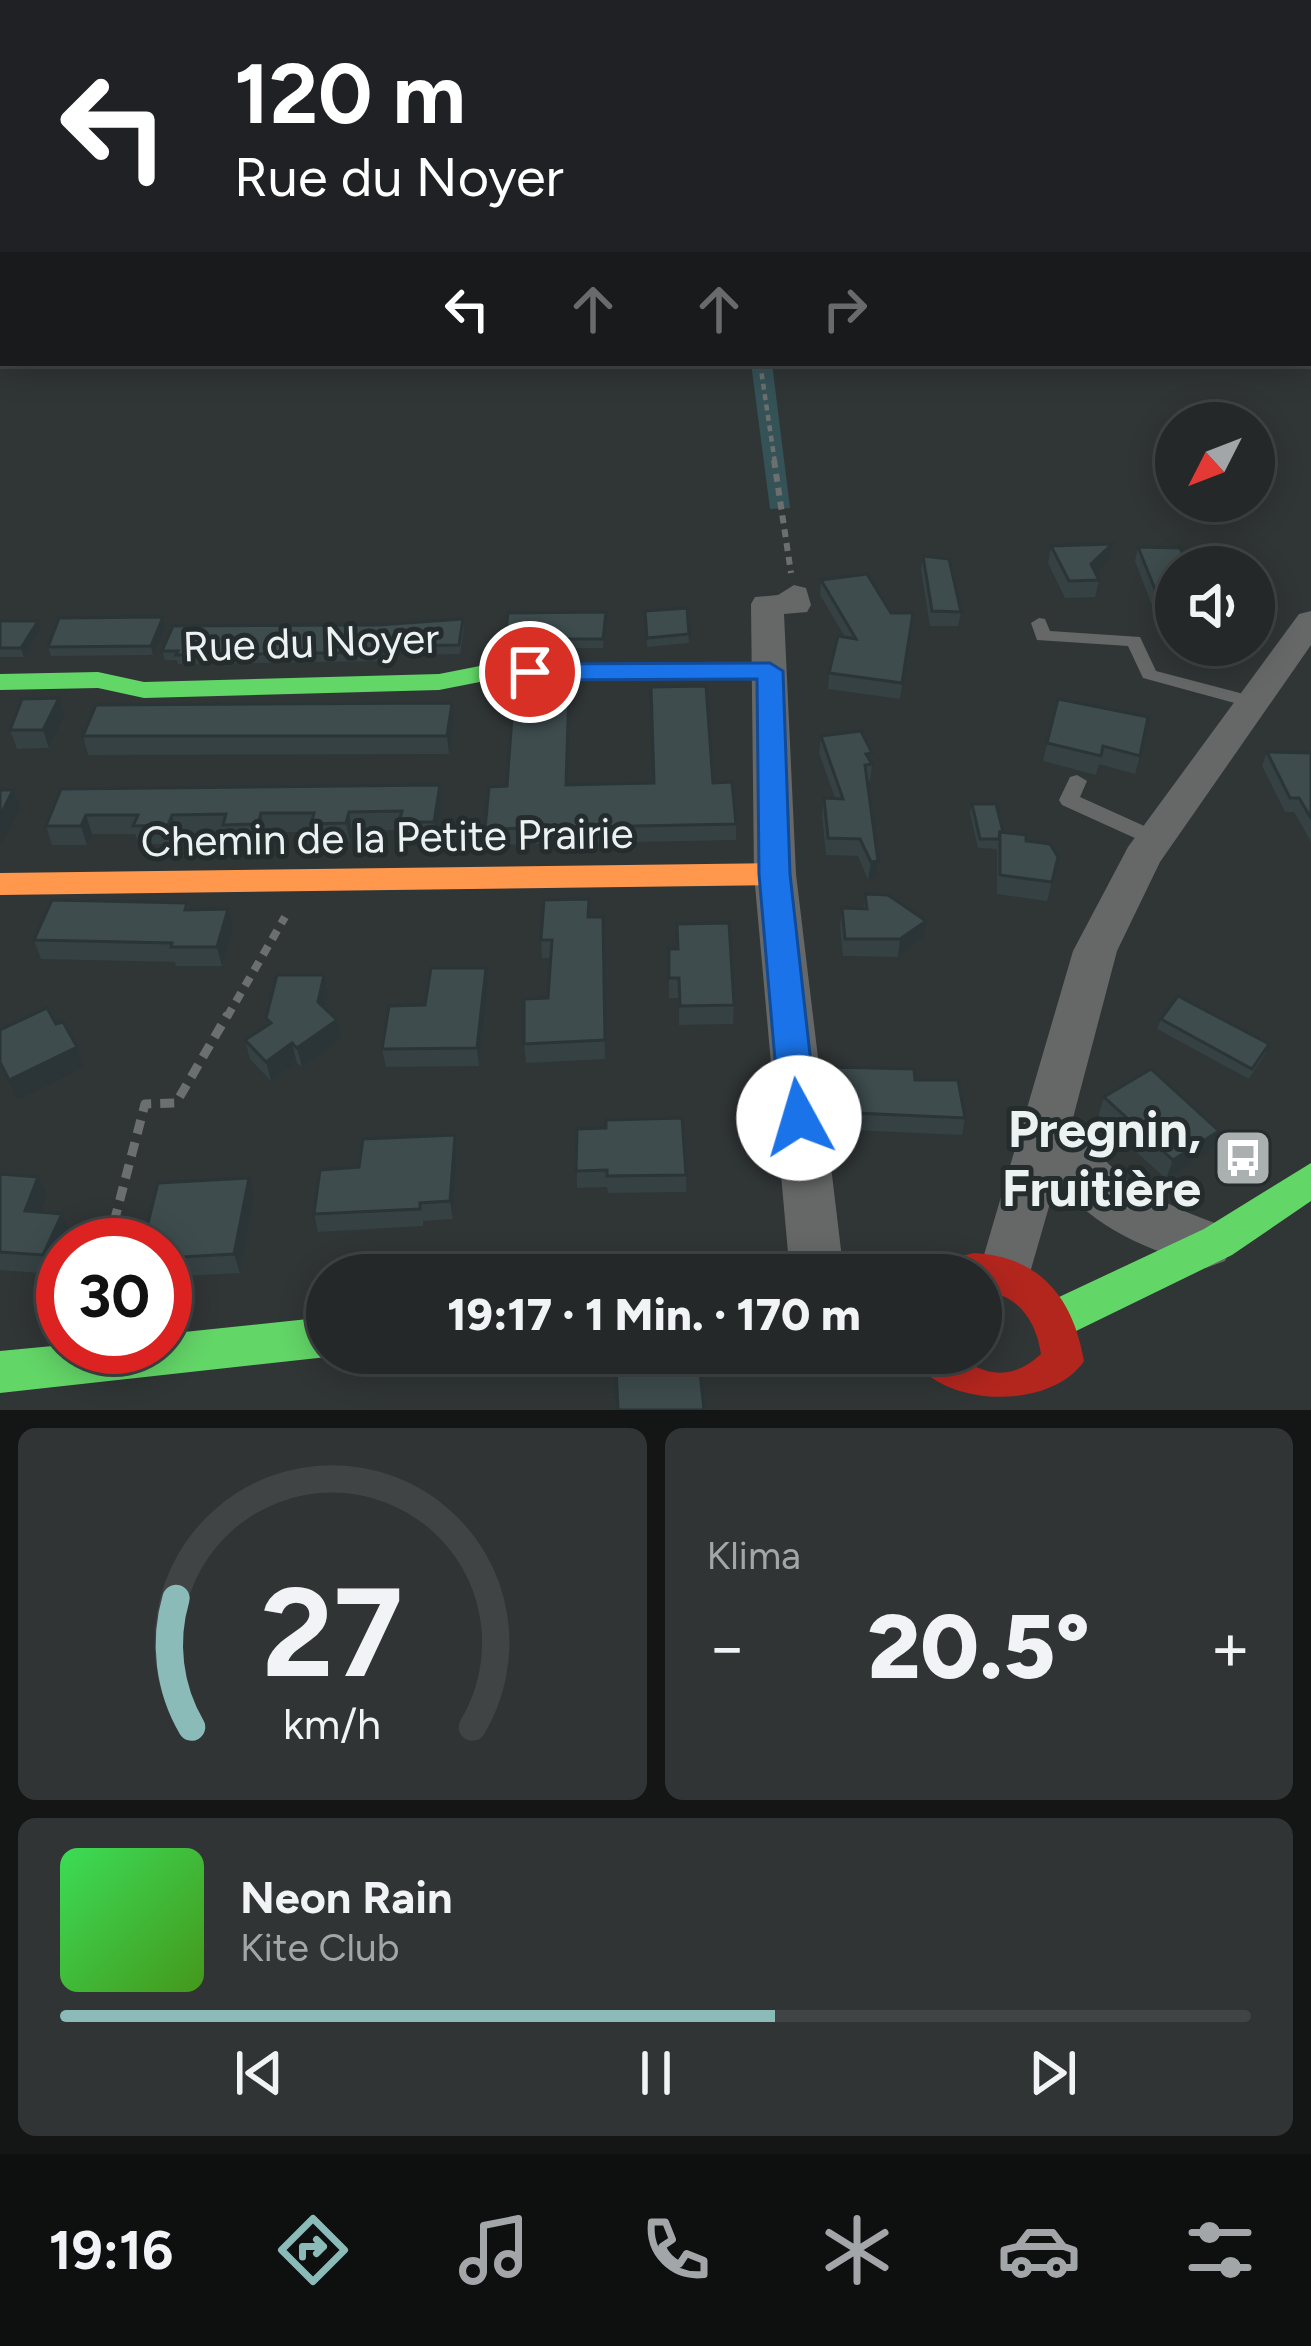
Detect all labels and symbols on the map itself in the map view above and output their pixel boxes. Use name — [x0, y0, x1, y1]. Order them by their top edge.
north arrow — [1155, 402, 1275, 522]
street label: Rue du Noyer — [182, 613, 440, 672]
pin — [479, 621, 581, 723]
street label: Chemin de la Petite Prairie — [140, 808, 634, 867]
position arrow — [736, 1055, 862, 1181]
place label: Pregnin, Fruitière — [1002, 1099, 1201, 1219]
bus stop icon: Pregnin, Fruitière — [1212, 1127, 1274, 1189]
speed limit sign: 30 — [36, 1218, 192, 1374]

